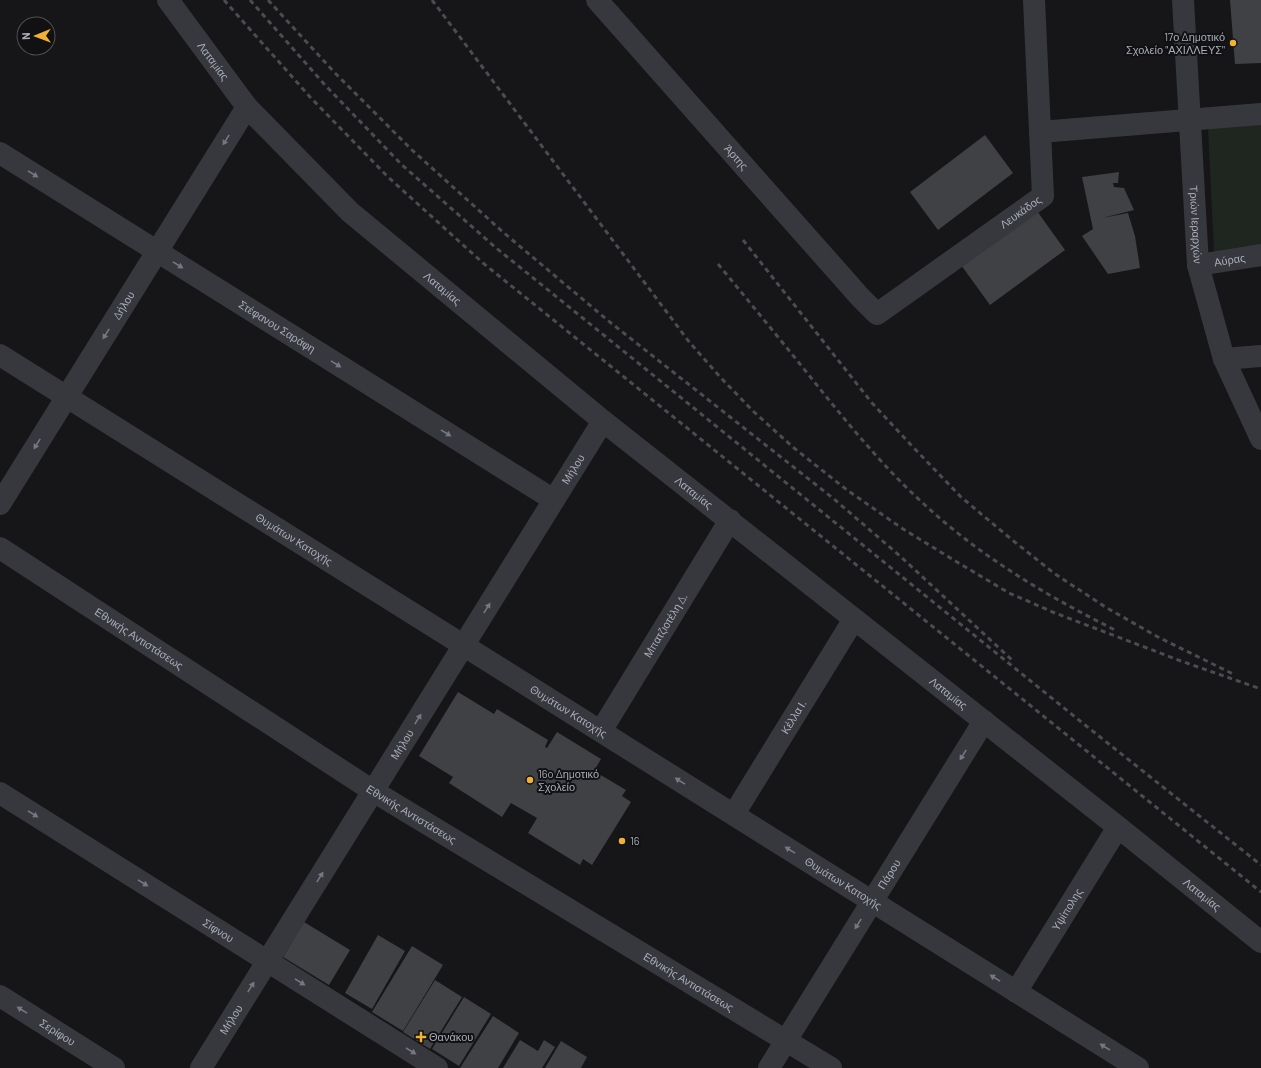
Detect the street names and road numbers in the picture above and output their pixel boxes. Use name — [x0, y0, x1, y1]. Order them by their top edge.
street label: Λαταμίας — [195, 39, 232, 83]
street label: Άρτης — [722, 142, 751, 172]
street label: Τριών Ιεραρχών — [1188, 185, 1205, 265]
street label: Λευκάδος — [997, 192, 1044, 231]
street label: Αύρας — [1213, 251, 1246, 268]
street label: Λαταμίας — [422, 269, 464, 307]
street label: Δήλου — [110, 289, 137, 321]
street label: Στέφανου Σαράφη — [237, 297, 318, 355]
street label: Μήλου — [558, 452, 587, 486]
street label: Λαταμίας — [673, 473, 716, 511]
street label: Θυμάτων Κατοχής — [253, 510, 335, 568]
street label: Μπατζιοτέλη Δ. — [641, 590, 690, 660]
street label: Εθνικής Αντιστάσεως — [93, 605, 186, 672]
street label: Λαταμίας — [927, 674, 970, 712]
street label: Θυμάτων Κατοχής — [528, 682, 610, 740]
street label: Κέλλα Ι. — [778, 697, 809, 736]
street label: Μήλου — [387, 727, 416, 761]
street label: Εθνικής Αντιστάσεως — [364, 781, 459, 846]
street label: Θυμάτων Κατοχής — [803, 854, 884, 912]
street label: Πάρου — [875, 857, 903, 891]
street label: Λαταμίας — [1181, 875, 1224, 913]
street label: Υψίπολης — [1049, 886, 1085, 933]
street label: Σίφνου — [201, 915, 236, 945]
street label: Εθνικής Αντιστάσεως — [641, 949, 736, 1014]
street label: Μήλου — [216, 1002, 245, 1037]
street label: Σερίφου — [37, 1016, 78, 1048]

